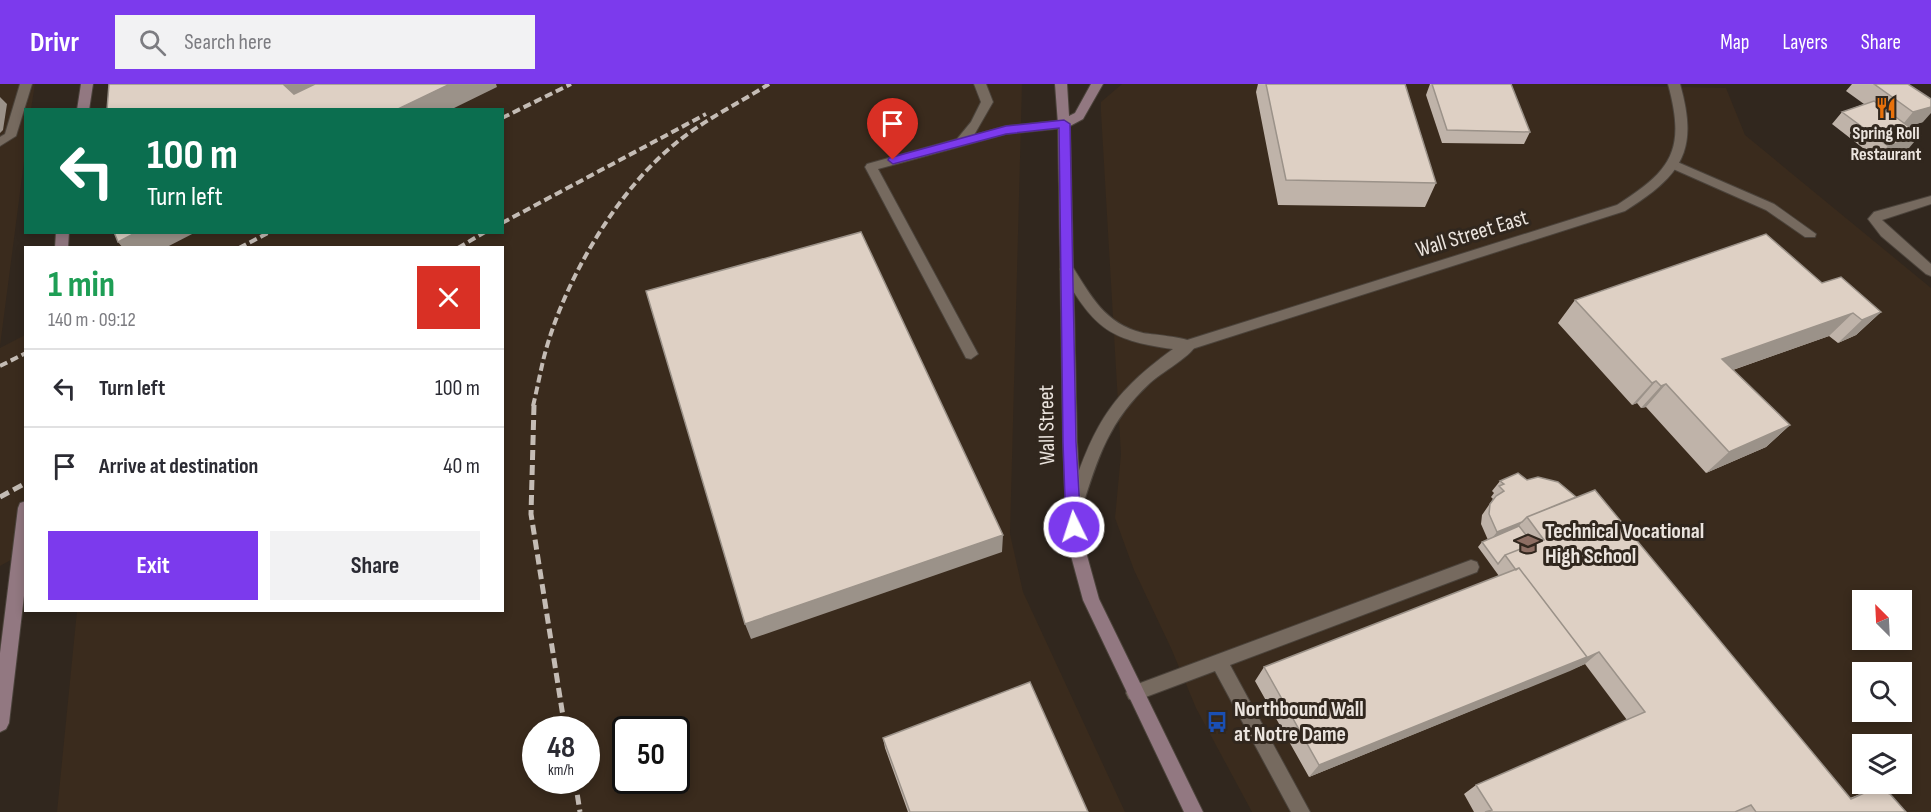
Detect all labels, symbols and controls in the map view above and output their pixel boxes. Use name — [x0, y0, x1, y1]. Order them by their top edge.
search box — [115, 15, 535, 69]
text: Drivr — [30, 26, 79, 59]
icon: search — [136, 26, 169, 59]
text: Search here — [184, 29, 272, 56]
text: Map — [1720, 30, 1749, 55]
text: Layers — [1782, 30, 1828, 55]
text: Share — [1861, 30, 1901, 55]
restaurant icon: Spring Roll Restaurant — [1874, 96, 1898, 120]
pin — [867, 98, 918, 160]
icon: arrive — [876, 107, 909, 140]
place label: Spring Roll Restaurant — [1850, 123, 1922, 165]
text: 100 m — [147, 130, 238, 181]
icon: left — [48, 132, 126, 210]
text: Turn left — [147, 181, 223, 213]
street label: Wall Street East — [1413, 204, 1531, 264]
text: 1 min — [48, 264, 115, 307]
button: close — [417, 266, 480, 329]
text: 140 m · 09:12 — [48, 308, 136, 332]
icon: left — [48, 372, 81, 405]
text: Turn left — [99, 375, 165, 402]
text: 100 m — [435, 375, 480, 402]
street label: Wall Street — [1033, 384, 1061, 465]
icon: arrive — [48, 450, 81, 483]
text: Arrive at destination — [99, 453, 258, 480]
text: 40 m — [443, 453, 480, 480]
position arrow — [1042, 495, 1106, 559]
place label: Technical Vocational High School — [1545, 518, 1704, 570]
button: Exit — [48, 531, 258, 600]
button: Share — [270, 531, 480, 600]
school or university icon: Technical Vocational High School — [1516, 532, 1540, 556]
north arrow — [1852, 590, 1912, 650]
map controls — [1852, 590, 1912, 794]
button: search — [1852, 662, 1912, 722]
place label: Northbound Wall at Notre Dame — [1234, 696, 1364, 748]
bus stop icon: Northbound Wall at Notre Dame — [1205, 710, 1229, 734]
speed limit sign: 50 — [612, 716, 690, 794]
text: 48 — [547, 730, 575, 766]
button: layers — [1852, 734, 1912, 794]
text: km/h — [548, 761, 574, 780]

